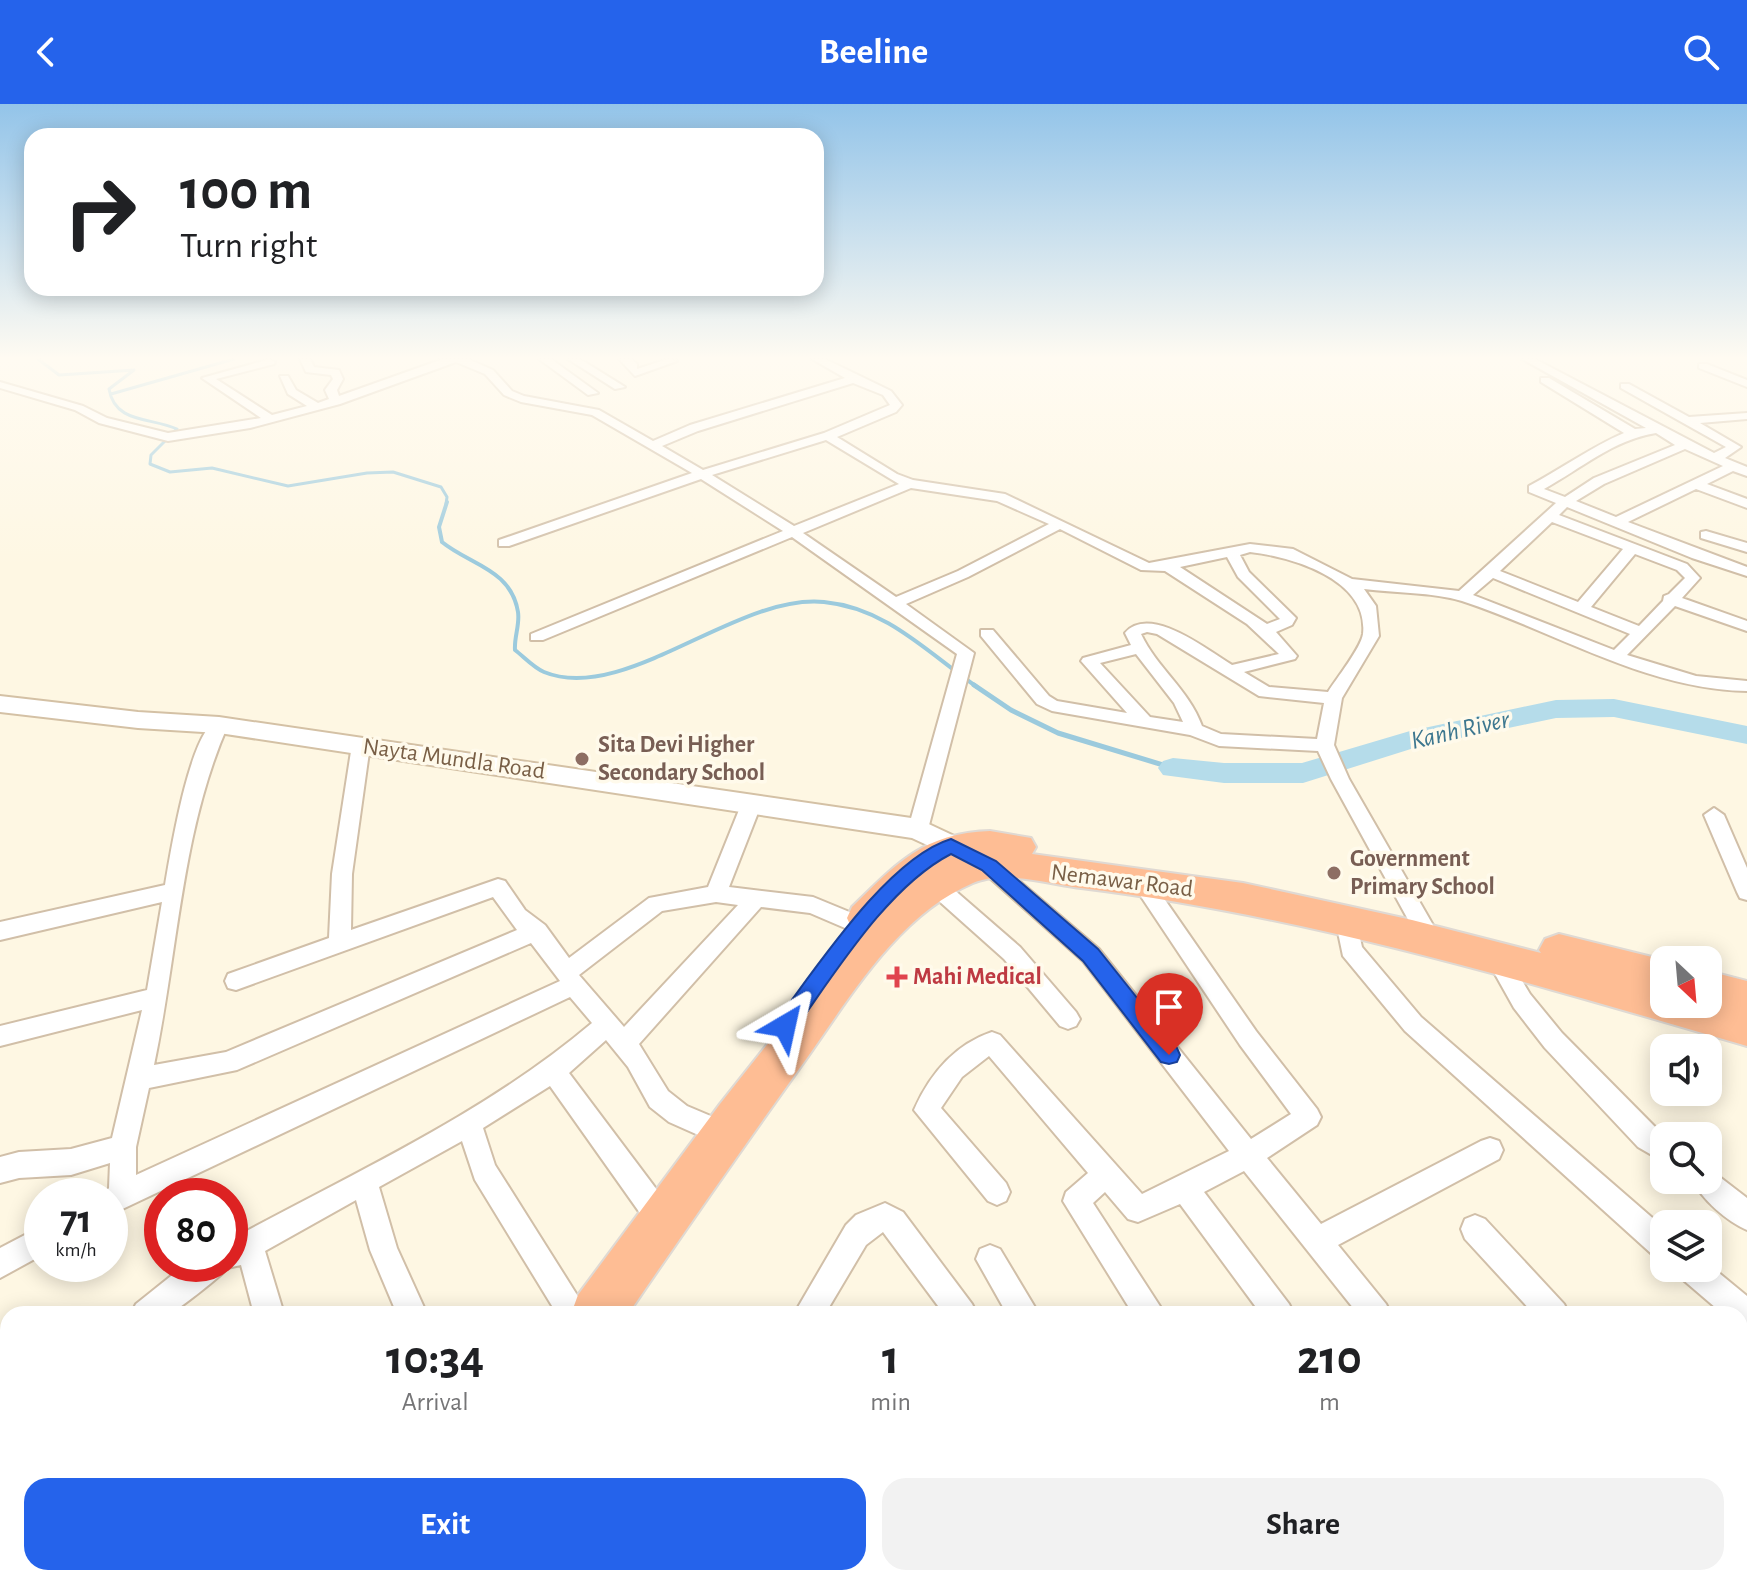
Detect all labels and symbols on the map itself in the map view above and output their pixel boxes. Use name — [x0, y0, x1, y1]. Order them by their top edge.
water label: Kanh River — [1408, 706, 1513, 754]
place label: Sita Devi Higher Secondary School — [598, 733, 765, 785]
street label: Nayta Mundla Road — [361, 734, 547, 784]
marker: Sita Devi Higher Secondary School — [573, 750, 591, 768]
place label: Government Primary School — [1350, 847, 1495, 899]
street label: Nemawar Road — [1050, 860, 1194, 902]
marker: Government Primary School — [1325, 864, 1343, 882]
north arrow — [1650, 946, 1722, 1018]
place label: Mahi Medical — [913, 965, 1042, 989]
marker: Mahi Medical — [888, 968, 906, 986]
pin — [1135, 973, 1203, 1055]
position arrow — [743, 984, 827, 1068]
speed limit sign: 80 — [144, 1178, 248, 1282]

